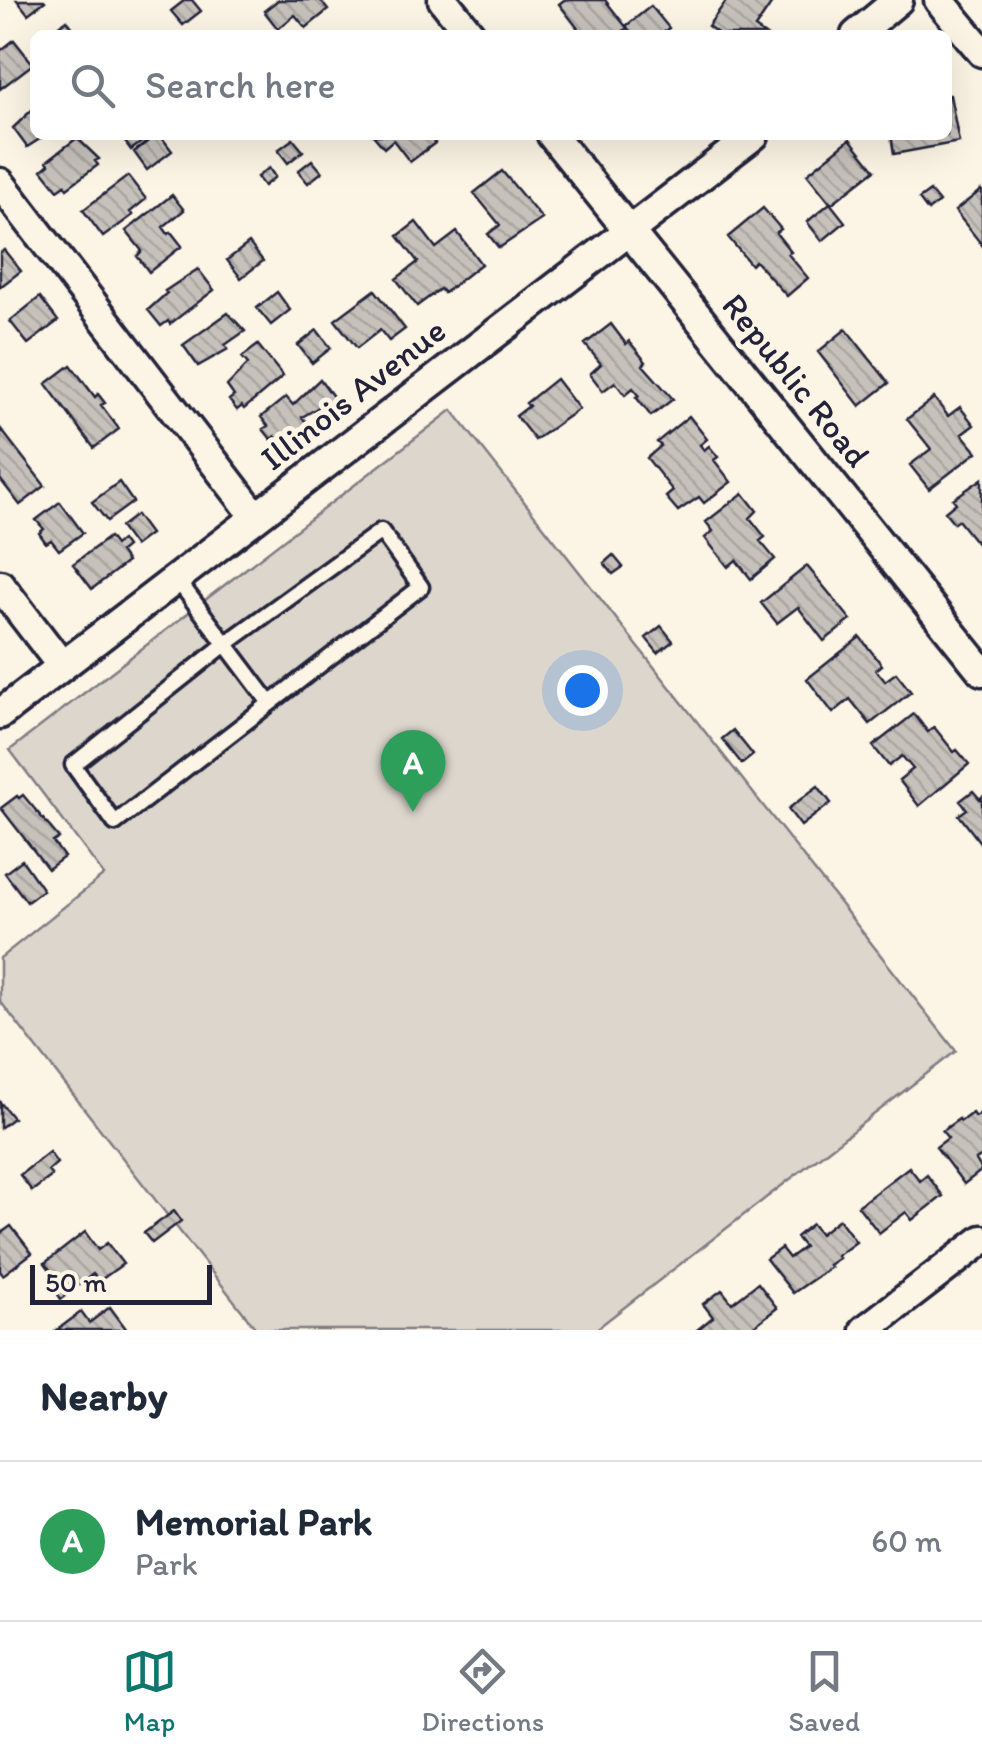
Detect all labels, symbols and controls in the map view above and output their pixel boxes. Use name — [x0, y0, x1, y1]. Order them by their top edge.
search box — [30, 30, 952, 140]
icon: search — [65, 58, 120, 113]
text: Search here — [145, 62, 336, 108]
street label: Republic Road — [713, 285, 879, 476]
street label: Illinois Avenue — [252, 309, 454, 479]
your location — [557, 665, 608, 716]
pin: A — [380, 730, 446, 812]
scale bar — [30, 1260, 212, 1304]
text: 50 m — [45, 1265, 107, 1299]
text: Nearby — [40, 1370, 167, 1421]
text: Memorial Park — [135, 1499, 372, 1545]
text: A — [62, 1522, 83, 1560]
text: 60 m — [871, 1522, 942, 1560]
text: Park — [135, 1545, 198, 1583]
tab: Map — [122, 1644, 177, 1738]
tab: Directions — [421, 1644, 544, 1738]
tab: Saved — [788, 1644, 860, 1738]

